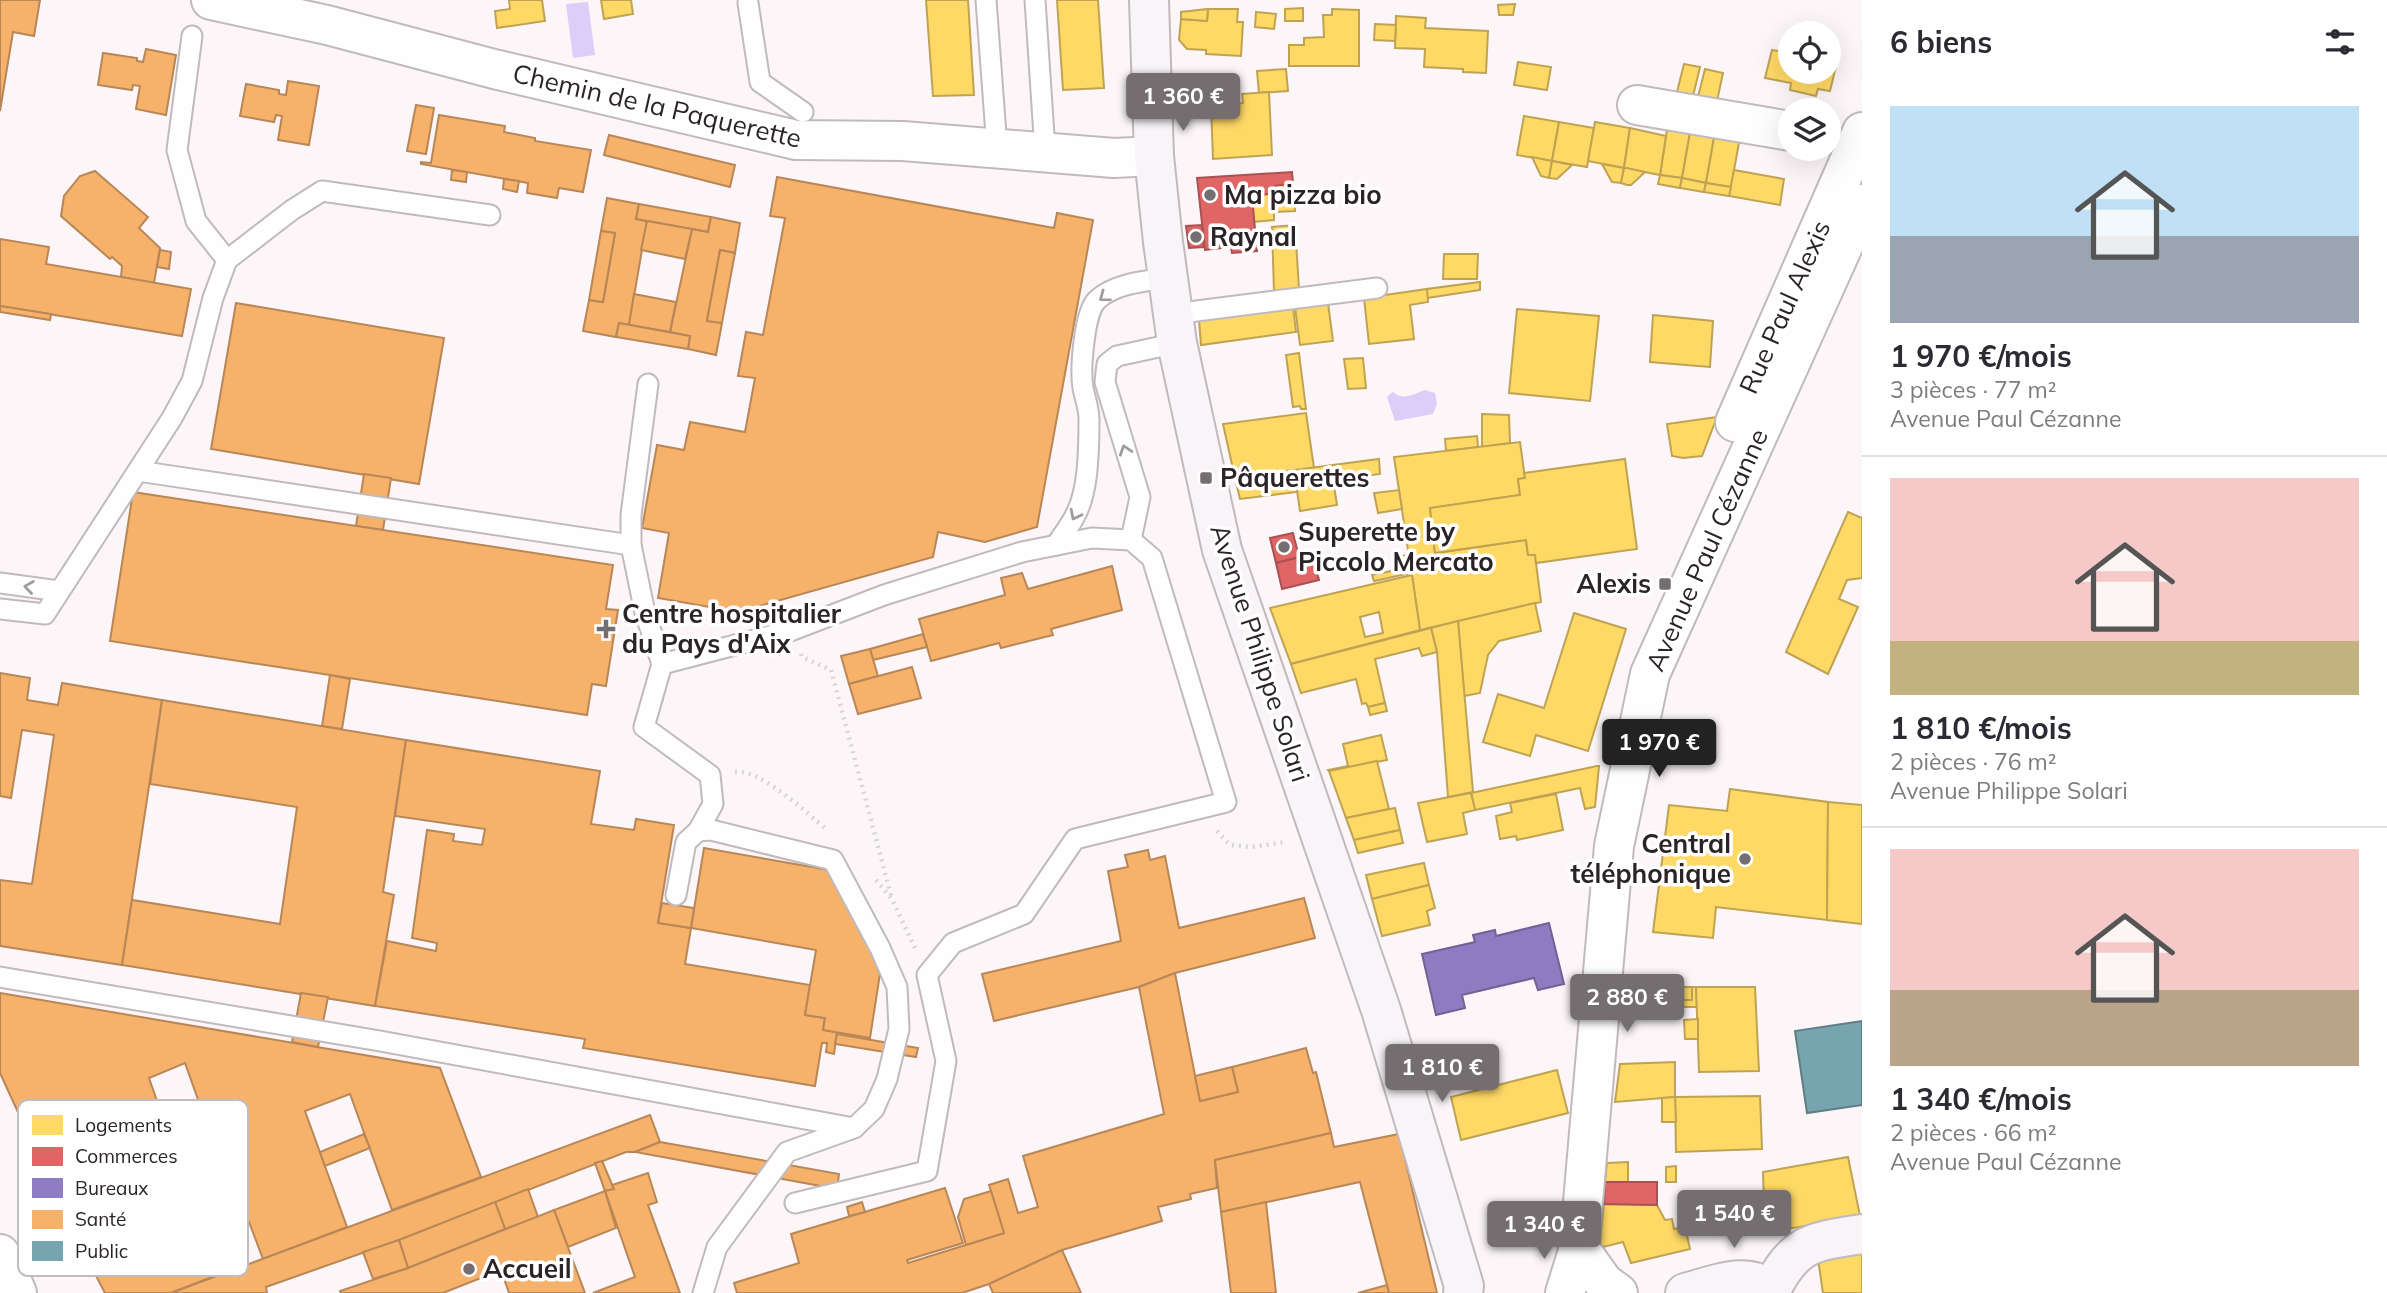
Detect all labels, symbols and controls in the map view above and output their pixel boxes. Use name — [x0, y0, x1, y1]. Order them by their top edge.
map controls — [1778, 21, 1841, 161]
button: locate — [1778, 21, 1841, 84]
text: 6 biens — [1890, 23, 1992, 61]
icon: filters — [2321, 23, 2359, 61]
street label: Chemin de la Paquerette — [510, 56, 805, 155]
pin: 1 360 € — [1118, 74, 1248, 133]
text: 1 360 € — [1142, 81, 1224, 110]
button: layers — [1778, 98, 1841, 161]
icon: home — [2062, 152, 2188, 278]
place label: Ma pizza bio — [1224, 178, 1382, 211]
marker: Ma pizza bio — [1202, 187, 1218, 203]
street label: Rue Paul Alexis — [1732, 215, 1837, 399]
place label: Raynal — [1210, 220, 1297, 253]
marker: Raynal — [1188, 229, 1204, 245]
one-way arrow — [1099, 289, 1112, 301]
text: 1 970 €/mois — [1890, 337, 2072, 375]
text: 3 pièces · 77 m² — [1890, 375, 2057, 404]
text: Avenue Paul Cézanne — [1890, 404, 2122, 433]
street label: Avenue Paul Cézanne — [1638, 424, 1775, 676]
one-way arrow — [1119, 445, 1134, 457]
place label: Pâquerettes — [1220, 461, 1370, 494]
marker: Pâquerettes — [1198, 470, 1214, 486]
one-way arrow — [1069, 508, 1083, 520]
place label: Superette by Piccolo Mercato — [1298, 515, 1494, 578]
street label: Avenue Philippe Solari — [1203, 520, 1318, 786]
icon: home — [2062, 524, 2188, 650]
marker: Superette by Piccolo Mercato — [1276, 539, 1292, 555]
place label: Alexis — [1576, 567, 1651, 600]
marker: Alexis — [1657, 576, 1673, 592]
one-way arrow — [23, 580, 35, 595]
place label: Centre hospitalier du Pays d'Aix — [622, 597, 842, 660]
marker: Centre hospitalier du Pays d'Aix — [596, 619, 616, 639]
text: 1 810 €/mois — [1890, 709, 2072, 747]
pin: 1 970 € — [1594, 720, 1724, 779]
text: 1 970 € — [1618, 727, 1700, 756]
text: 2 pièces · 76 m² — [1890, 747, 2057, 776]
text: Avenue Philippe Solari — [1890, 776, 2128, 805]
place label: Central téléphonique — [1570, 827, 1731, 890]
marker: Central téléphonique — [1737, 851, 1753, 867]
icon: home — [2062, 895, 2188, 1021]
pin: 2 880 € — [1562, 974, 1692, 1034]
text: 2 880 € — [1586, 982, 1668, 1011]
pin: 1 810 € — [1377, 1044, 1507, 1104]
text: 1 810 € — [1401, 1052, 1483, 1081]
text: 1 340 €/mois — [1890, 1080, 2072, 1118]
legend — [18, 1100, 248, 1276]
text: Logements — [75, 1113, 172, 1137]
text: 2 pièces · 66 m² — [1890, 1118, 2057, 1147]
text: Commerces — [75, 1144, 178, 1168]
text: Avenue Paul Cézanne — [1890, 1147, 2122, 1176]
text: Bureaux — [75, 1176, 149, 1200]
pin: 1 540 € — [1669, 1190, 1799, 1250]
text: 1 540 € — [1693, 1198, 1775, 1227]
pin: 1 340 € — [1479, 1202, 1609, 1261]
text: Santé — [75, 1207, 126, 1231]
text: 1 340 € — [1503, 1209, 1585, 1238]
text: Public — [75, 1239, 128, 1263]
place label: Accueil — [483, 1252, 572, 1285]
marker: Accueil — [461, 1261, 477, 1277]

